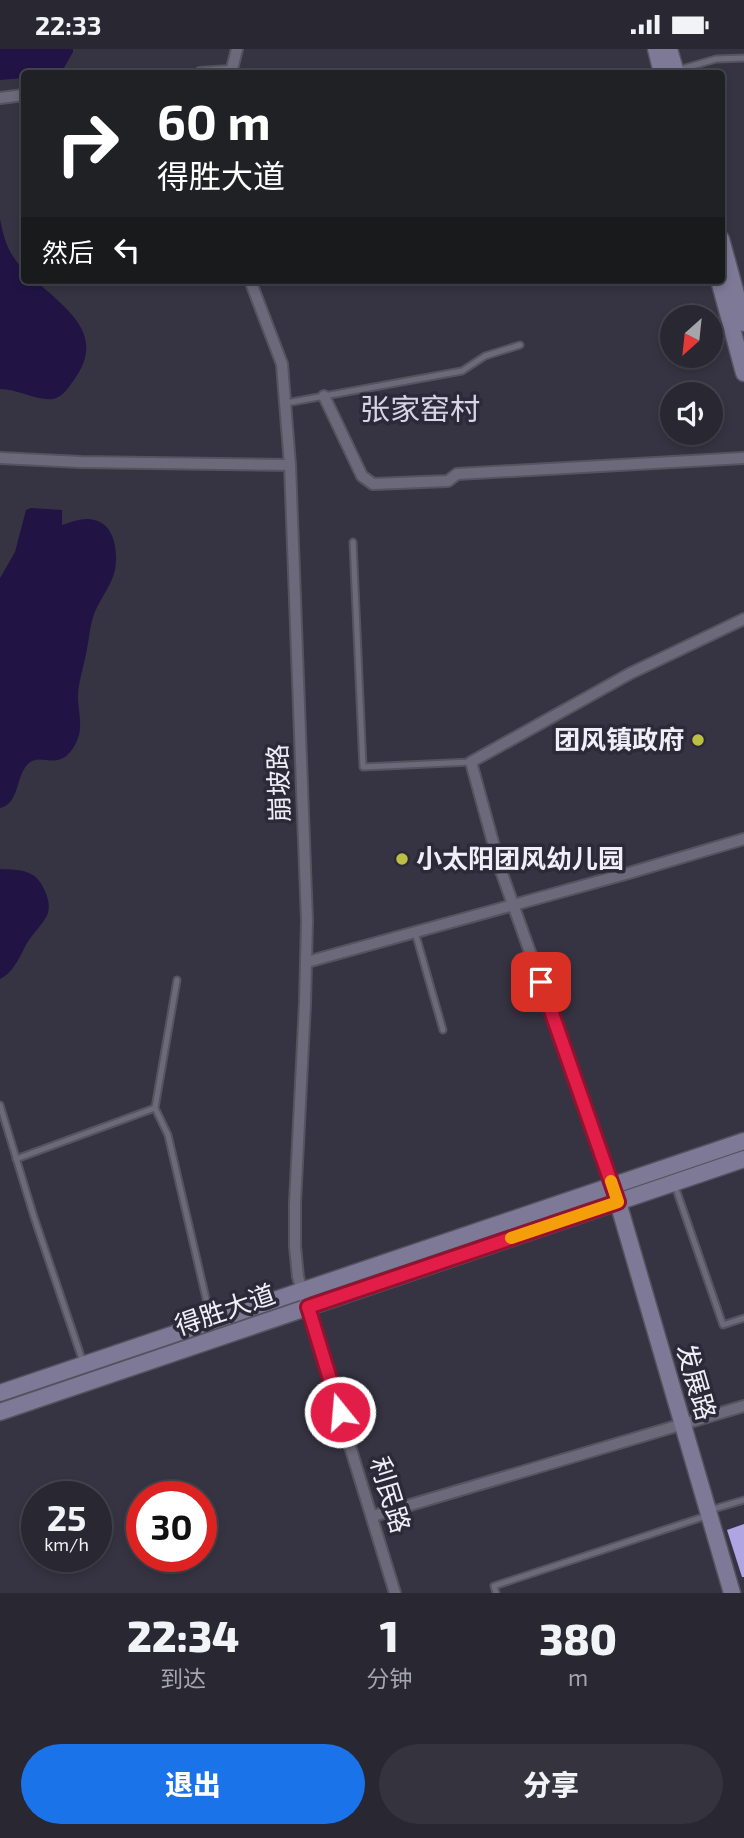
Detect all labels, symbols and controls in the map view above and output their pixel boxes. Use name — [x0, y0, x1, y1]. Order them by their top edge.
text: 22:33 — [35, 9, 101, 40]
text: 60 m — [157, 91, 271, 150]
icon: right — [42, 98, 133, 189]
text: 得胜大道 — [157, 156, 285, 194]
icon: left — [108, 231, 146, 269]
text: 然后 — [42, 236, 94, 267]
north arrow — [660, 305, 723, 367]
map controls — [660, 305, 723, 445]
button: sound — [660, 382, 723, 445]
district label: 张家窑村 — [360, 390, 480, 426]
place label: 团风镇政府 — [554, 723, 684, 754]
marker: 团风镇政府 — [690, 732, 706, 748]
street label: 崩坡路 — [261, 744, 294, 823]
place label: 小太阳团风幼儿园 — [416, 842, 624, 873]
marker: 小太阳团风幼儿园 — [394, 851, 410, 867]
pin — [511, 952, 571, 1012]
icon: arrive — [522, 963, 560, 1001]
street label: 得胜大道 — [170, 1277, 279, 1340]
street label: 发展路 — [672, 1340, 723, 1423]
position arrow — [303, 1375, 377, 1449]
street label: 利民路 — [365, 1453, 418, 1536]
speed limit sign: 30 — [126, 1481, 217, 1572]
text: 25 — [47, 1496, 86, 1538]
text: km/h — [44, 1533, 89, 1555]
text: 22:34 — [127, 1610, 239, 1660]
text: 1 — [380, 1610, 399, 1660]
text: 380 — [539, 1613, 617, 1663]
text: m — [568, 1663, 588, 1691]
text: 到达 — [160, 1664, 206, 1692]
text: 分钟 — [366, 1664, 412, 1692]
button: 退出 — [21, 1744, 365, 1824]
button: 分享 — [379, 1744, 723, 1824]

